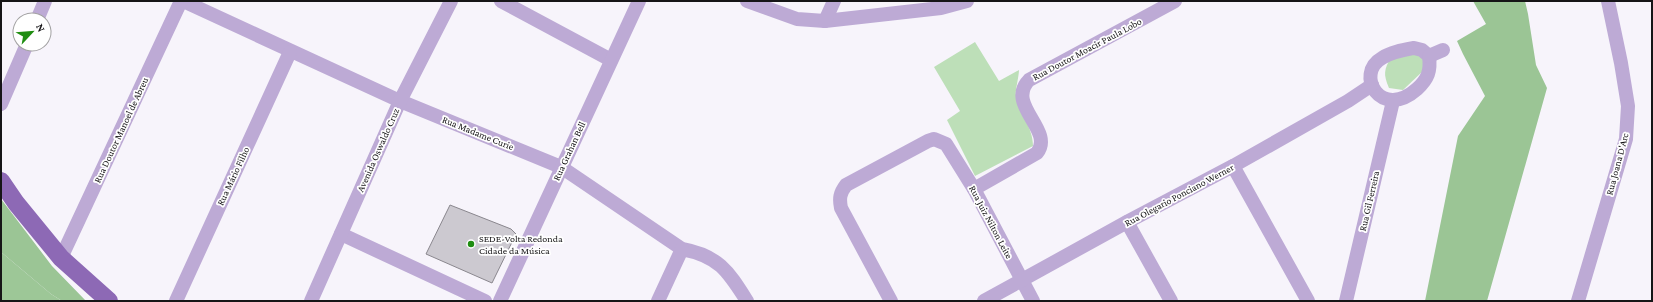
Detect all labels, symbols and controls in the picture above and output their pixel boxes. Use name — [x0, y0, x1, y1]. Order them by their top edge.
north arrow — [12, 12, 52, 52]
street label: Rua Doutor Moacir Paula Lobo — [1031, 16, 1143, 82]
text: N — [34, 22, 48, 34]
street label: Rua Doutor Manoel de Abreu — [92, 75, 151, 185]
street label: Avenida Oswaldo Cruz — [355, 106, 401, 194]
street label: Rua Madame Curie — [441, 114, 516, 153]
street label: Rua Grahan Bell — [551, 119, 588, 182]
street label: Rua Joana D'Arc — [1603, 131, 1631, 196]
street label: Rua Mário Filho — [215, 145, 251, 207]
street label: Rua Olegario Ponciano Werner — [1122, 161, 1236, 229]
street label: Rua Gil Ferreira — [1357, 169, 1381, 232]
street label: Rua Juiz Nilton Leite — [967, 184, 1015, 261]
place label: SEDE-Volta Redonda Cidade da Música — [479, 233, 563, 256]
marker: SEDE-Volta Redonda Cidade da Música — [466, 239, 476, 249]

